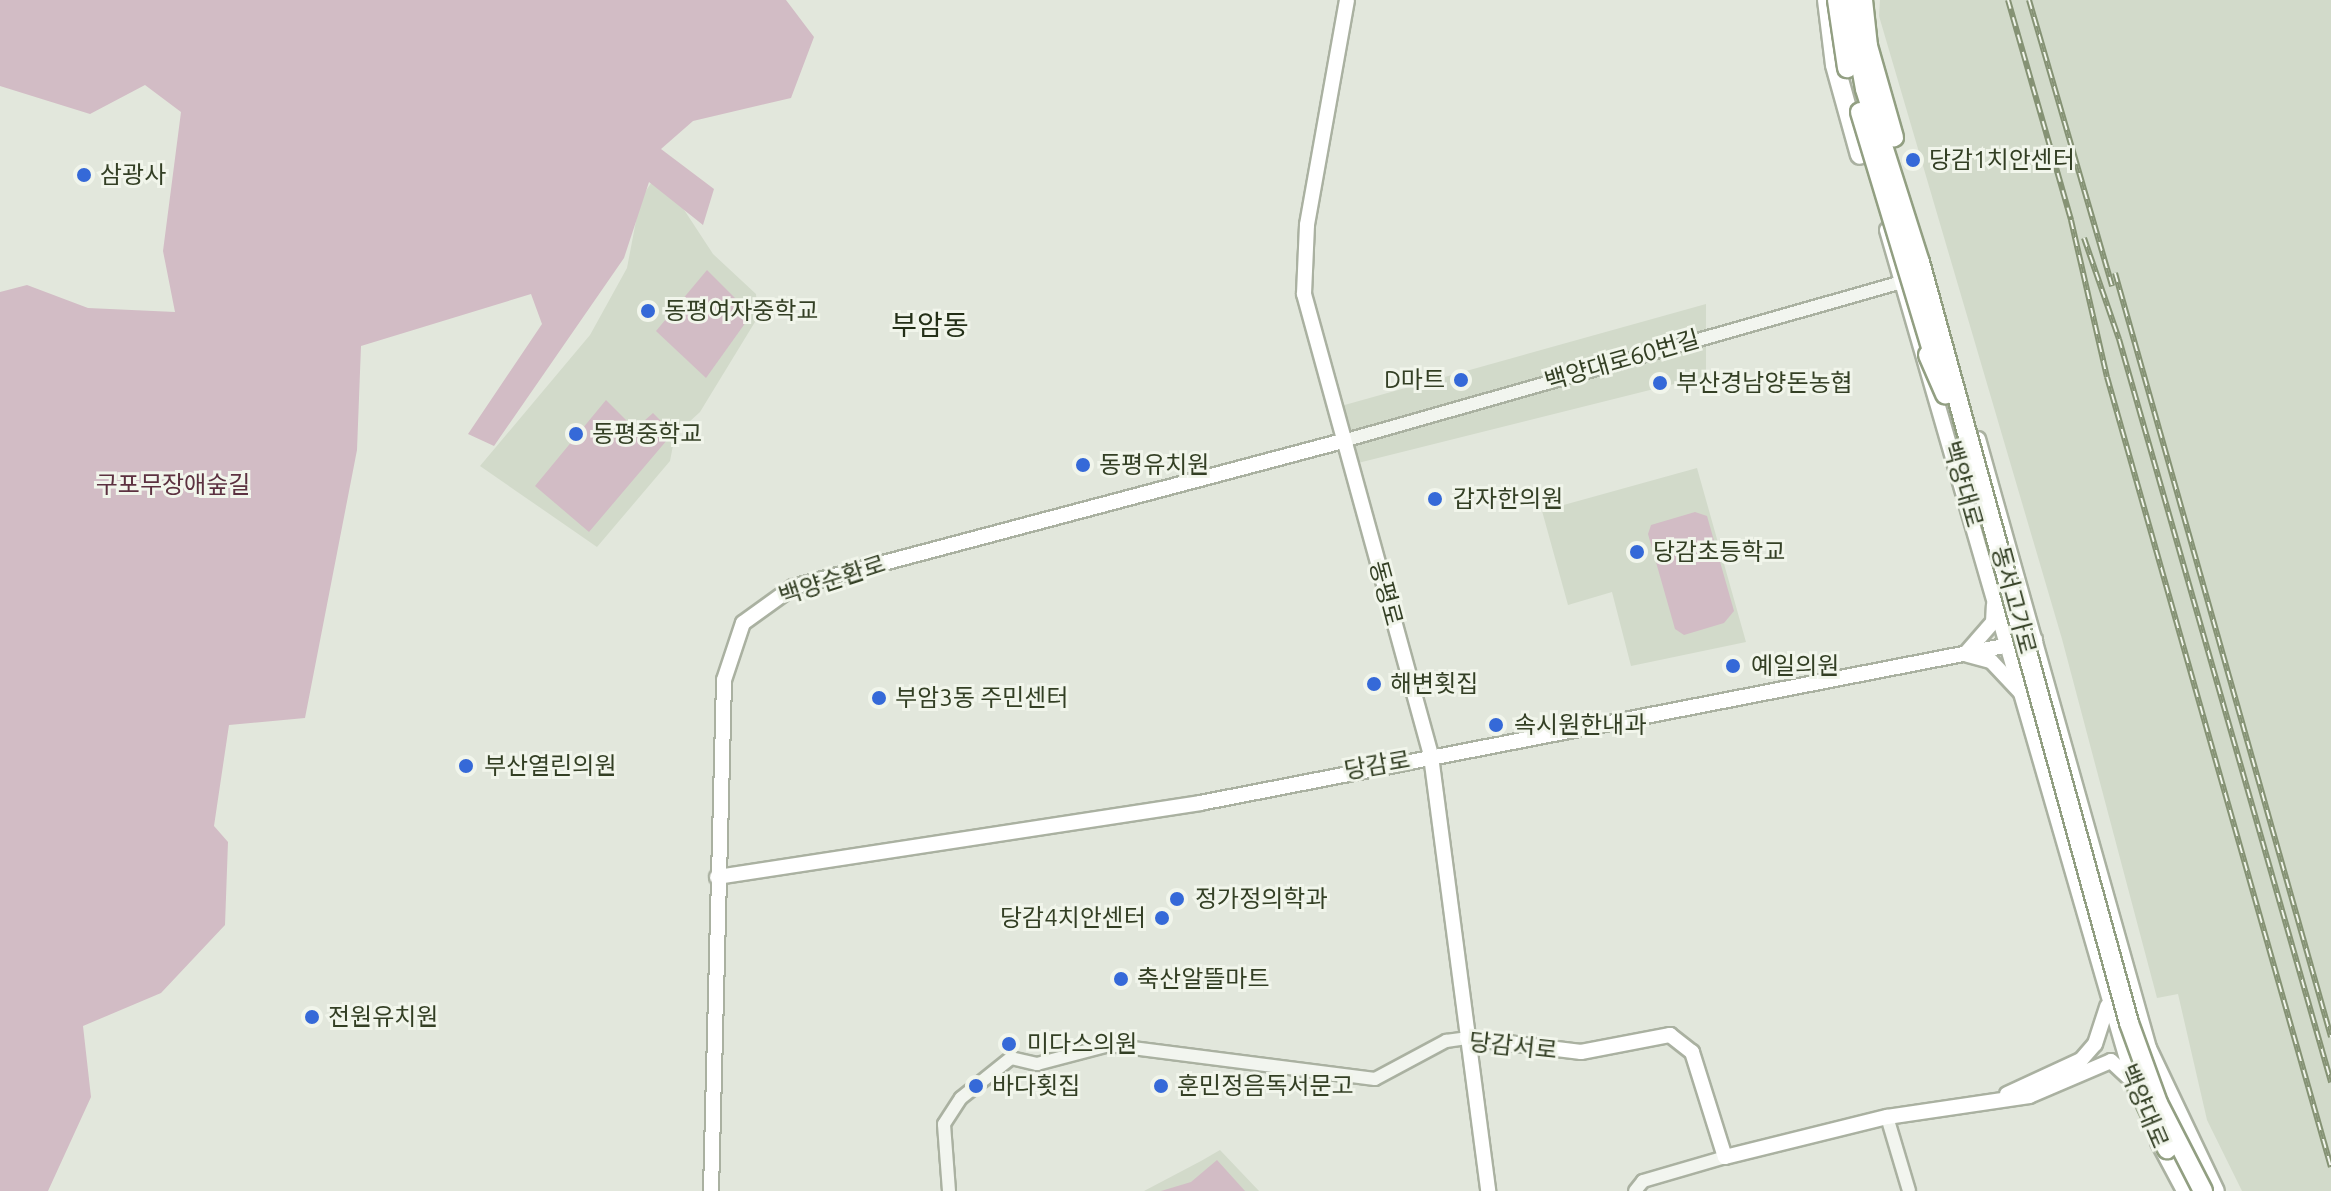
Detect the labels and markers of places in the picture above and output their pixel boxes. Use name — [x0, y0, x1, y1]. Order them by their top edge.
place label: 당감1치안센터 — [1929, 146, 2075, 174]
marker: 당감1치안센터 — [1904, 151, 1922, 169]
place label: 삼광사 — [100, 161, 166, 189]
marker: 삼광사 — [75, 166, 93, 184]
place label: 동평여자중학교 — [664, 297, 819, 325]
marker: 동평여자중학교 — [639, 302, 657, 320]
place label: D마트 — [1384, 366, 1445, 394]
place label: 부산경남양돈농협 — [1676, 369, 1853, 397]
marker: D마트 — [1452, 371, 1470, 389]
marker: 부산경남양돈농협 — [1651, 374, 1669, 392]
place label: 동평중학교 — [592, 420, 702, 448]
marker: 동평중학교 — [567, 425, 585, 443]
place label: 동평유치원 — [1099, 451, 1209, 479]
marker: 동평유치원 — [1074, 456, 1092, 474]
place label: 갑자한의원 — [1453, 485, 1563, 513]
marker: 갑자한의원 — [1424, 488, 1446, 510]
place label: 당감초등학교 — [1653, 538, 1785, 566]
marker: 당감초등학교 — [1628, 543, 1646, 561]
place label: 예일의원 — [1751, 652, 1839, 680]
marker: 예일의원 — [1722, 655, 1744, 677]
place label: 해변횟집 — [1390, 670, 1478, 698]
marker: 해변횟집 — [1365, 675, 1383, 693]
place label: 부암3동 주민센터 — [895, 684, 1069, 712]
marker: 부암3동 주민센터 — [870, 689, 888, 707]
place label: 속시원한내과 — [1514, 711, 1646, 739]
marker: 속시원한내과 — [1485, 714, 1507, 736]
place label: 부산열린의원 — [484, 752, 616, 780]
marker: 부산열린의원 — [455, 755, 477, 777]
place label: 정가정의학과 — [1195, 885, 1327, 913]
marker: 정가정의학과 — [1166, 888, 1188, 910]
place label: 당감4치안센터 — [1000, 904, 1146, 932]
marker: 당감4치안센터 — [1153, 909, 1171, 927]
place label: 축산알뜰마트 — [1137, 965, 1269, 993]
marker: 축산알뜰마트 — [1112, 970, 1130, 988]
place label: 전원유치원 — [328, 1003, 438, 1031]
marker: 전원유치원 — [303, 1008, 321, 1026]
place label: 미다스의원 — [1027, 1030, 1137, 1058]
marker: 미다스의원 — [998, 1033, 1020, 1055]
place label: 바다횟집 — [992, 1072, 1080, 1100]
place label: 훈민정음독서문고 — [1177, 1072, 1354, 1100]
marker: 바다횟집 — [967, 1077, 985, 1095]
marker: 훈민정음독서문고 — [1152, 1077, 1170, 1095]

